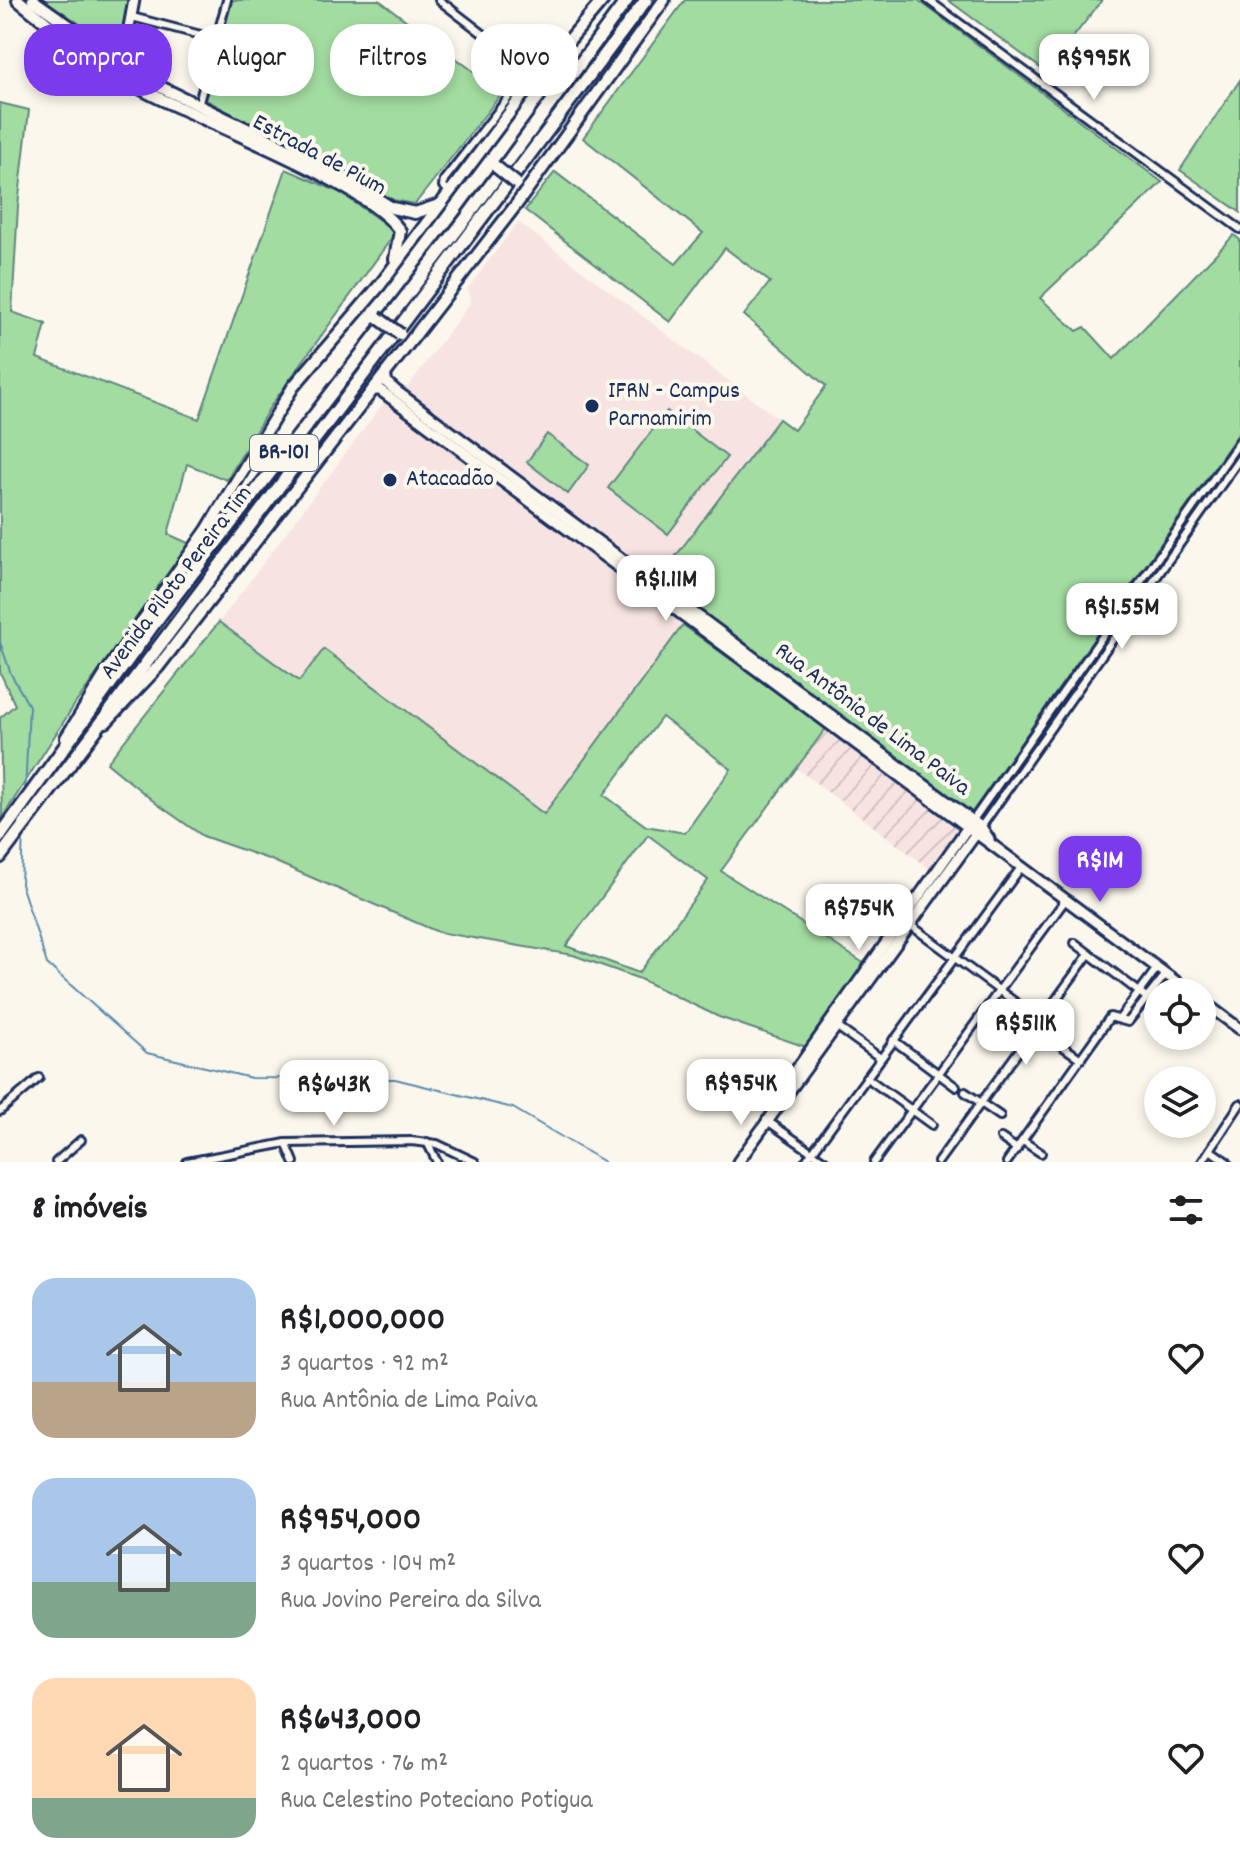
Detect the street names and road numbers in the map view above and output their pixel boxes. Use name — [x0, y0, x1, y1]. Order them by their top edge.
street label: Estrada de Pium — [246, 106, 392, 206]
road number: BR-101 — [250, 435, 318, 471]
street label: Avenida Piloto Pereira Tim — [93, 479, 261, 687]
street label: Rua Antônia de Lima Paiva — [767, 635, 978, 805]

